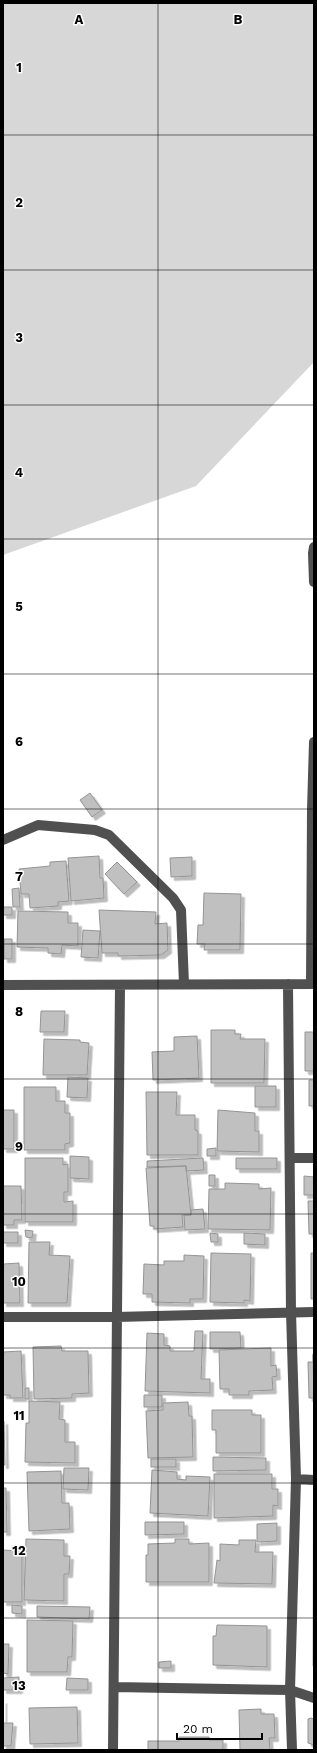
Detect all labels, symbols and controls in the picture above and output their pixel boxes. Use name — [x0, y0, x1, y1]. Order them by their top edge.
text: A — [75, 12, 84, 27]
text: B — [234, 12, 243, 27]
text: 1 — [16, 60, 22, 75]
text: 2 — [15, 195, 23, 210]
text: 3 — [15, 330, 23, 345]
text: 4 — [15, 465, 24, 480]
text: 5 — [15, 599, 23, 614]
text: 6 — [15, 734, 23, 749]
text: 7 — [15, 869, 23, 884]
text: 8 — [15, 1004, 23, 1019]
text: 9 — [15, 1139, 23, 1154]
text: 10 — [12, 1274, 26, 1289]
text: 11 — [13, 1408, 25, 1423]
text: 12 — [12, 1543, 26, 1558]
text: 13 — [12, 1678, 26, 1693]
scale bar — [177, 1715, 262, 1741]
text: 20 m — [183, 1722, 213, 1736]

